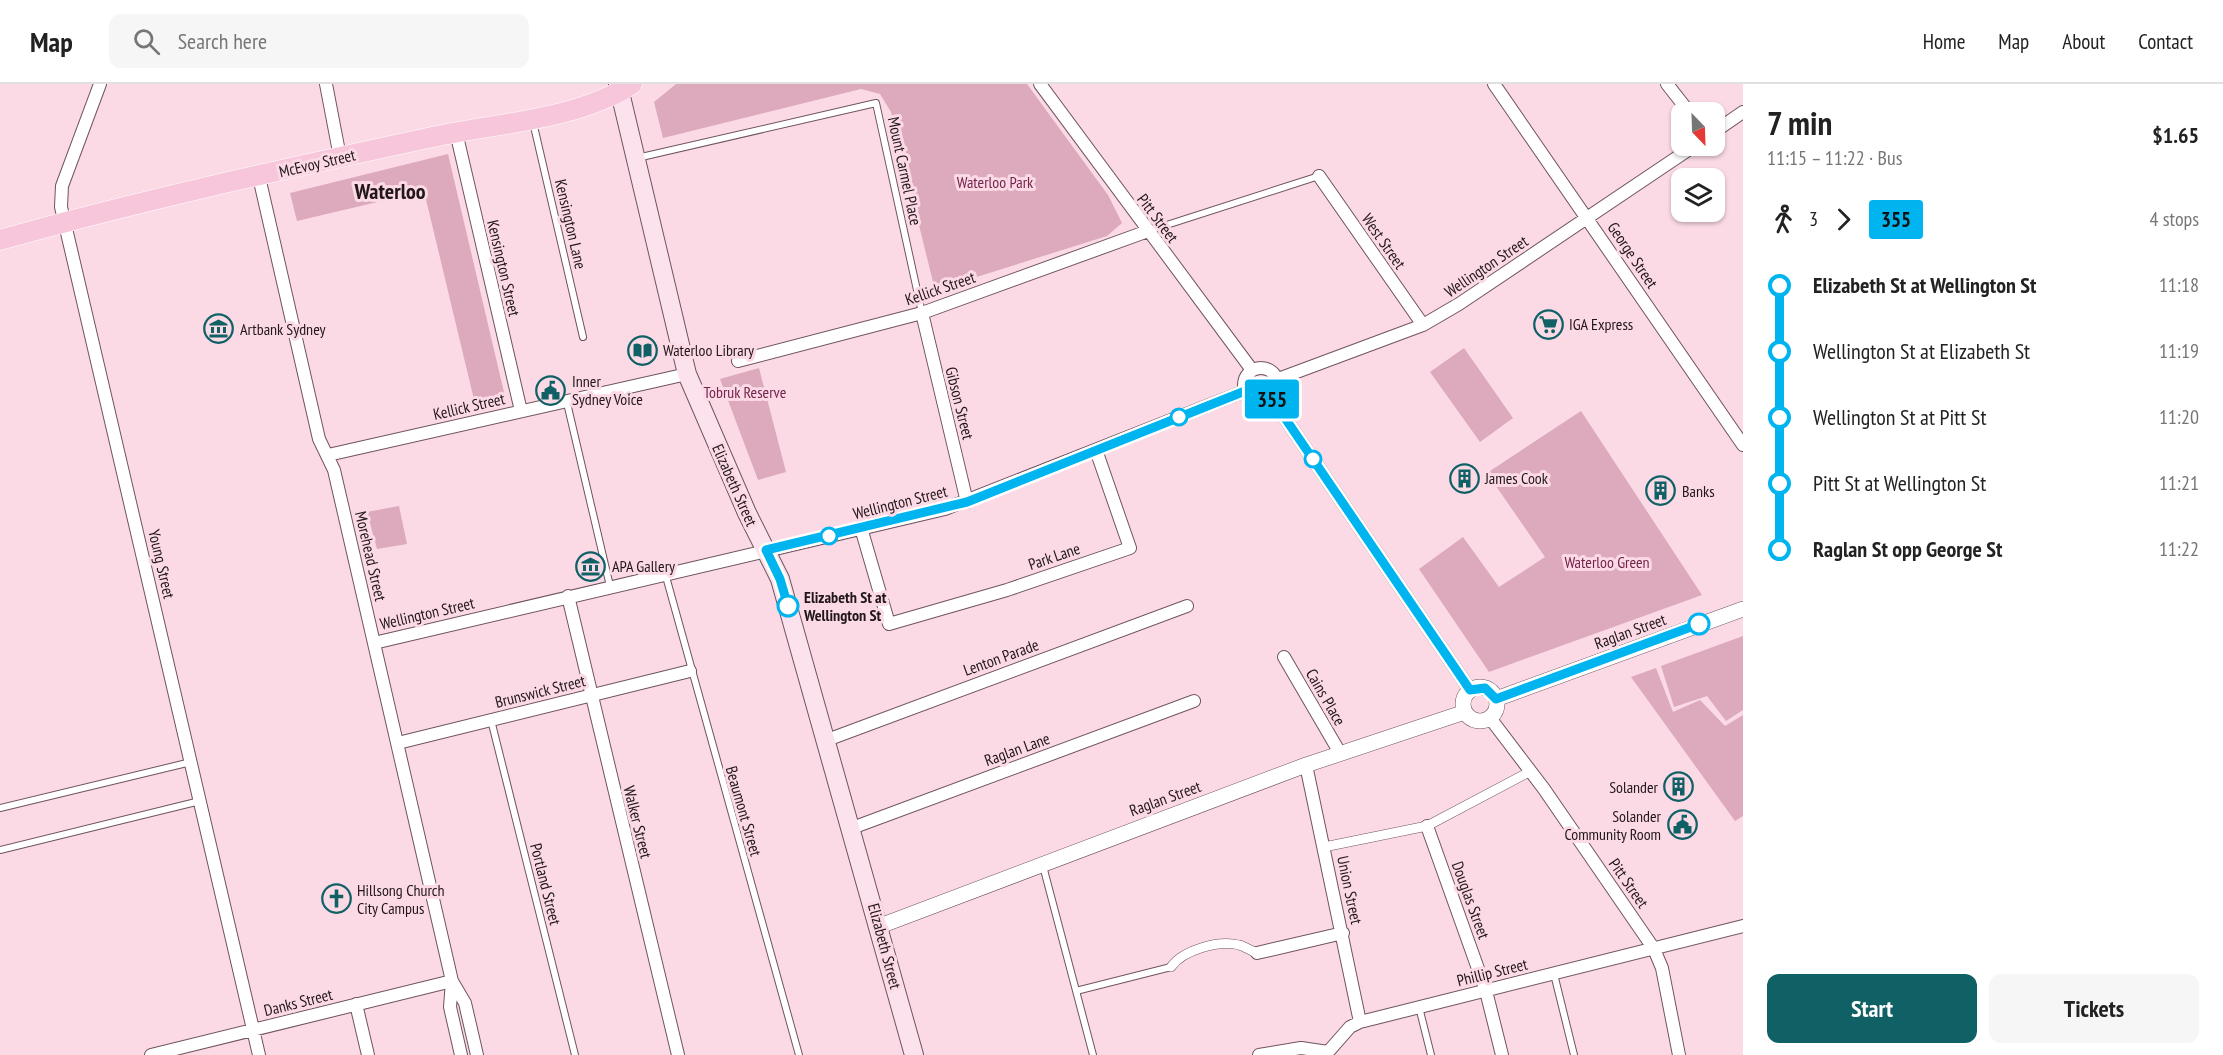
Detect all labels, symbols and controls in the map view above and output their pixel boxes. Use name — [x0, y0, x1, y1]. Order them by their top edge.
search box — [109, 14, 529, 68]
text: Map — [30, 23, 73, 60]
icon: search — [130, 25, 163, 58]
text: Search here — [178, 27, 267, 55]
text: Home — [1923, 28, 1965, 55]
text: Map — [1998, 28, 2029, 55]
text: About — [2062, 28, 2105, 55]
text: Contact — [2138, 28, 2193, 55]
text: 7 min — [1767, 101, 1832, 144]
north arrow — [1671, 102, 1725, 156]
map controls — [1671, 102, 1725, 222]
street label: Mount Carmel Place — [884, 115, 926, 227]
text: $1.65 — [2152, 121, 2199, 149]
street label: McEvoy Street — [277, 144, 358, 181]
text: 11:15 – 11:22 · Bus — [1767, 145, 1902, 171]
button: layers — [1671, 168, 1725, 222]
park label: Waterloo Park — [957, 172, 1034, 192]
district label: Waterloo — [353, 177, 426, 205]
street label: Kensington Lane — [551, 177, 591, 271]
street label: Pitt Street — [1133, 190, 1183, 247]
icon: walk — [1767, 203, 1800, 236]
icon: forward — [1827, 203, 1860, 236]
text: 3 — [1809, 206, 1818, 232]
text: 355 — [1881, 206, 1911, 233]
text: 4 stops — [2150, 206, 2199, 232]
street label: West Street — [1358, 209, 1411, 273]
street label: Kensington Street — [483, 218, 525, 319]
street label: George Street — [1604, 218, 1663, 292]
street label: Wellington Street — [1440, 230, 1532, 301]
street label: Kellick Street — [902, 266, 978, 309]
text: Elizabeth St at Wellington St — [1813, 271, 2036, 299]
text: 11:18 — [2159, 272, 2199, 298]
supermarket icon: IGA Express — [1532, 308, 1564, 340]
museum icon: Artbank Sydney — [203, 313, 235, 345]
place label: IGA Express — [1569, 314, 1633, 334]
place label: Artbank Sydney — [240, 319, 326, 339]
library icon: Waterloo Library — [626, 334, 658, 366]
text: Wellington St at Elizabeth St — [1813, 337, 2030, 365]
text: 11:19 — [2159, 338, 2199, 364]
place label: Waterloo Library — [663, 340, 754, 360]
street label: Gibson Street — [941, 365, 979, 442]
place label: Inner Sydney Voice — [572, 371, 643, 409]
public building icon: Inner Sydney Voice — [535, 374, 567, 406]
line badge: 355 — [1238, 380, 1306, 418]
park label: Tobruk Reserve — [704, 382, 786, 402]
text: 355 — [1257, 386, 1287, 413]
street label: Kellick Street — [431, 388, 507, 424]
text: Wellington St at Pitt St — [1813, 403, 1987, 431]
text: 11:20 — [2159, 404, 2199, 430]
unlabelled marker — [1170, 408, 1188, 426]
street label: Elizabeth Street — [708, 441, 762, 530]
unlabelled marker — [1304, 450, 1322, 468]
building icon: James Cook — [1448, 462, 1480, 494]
place label: James Cook — [1484, 468, 1549, 488]
text: Pitt St at Wellington St — [1813, 469, 1986, 497]
text: 11:21 — [2159, 470, 2199, 496]
building icon: Banks — [1645, 475, 1677, 507]
street label: Wellington Street — [851, 480, 950, 523]
place label: Banks — [1682, 481, 1715, 501]
street label: Morehead Street — [351, 509, 391, 603]
street label: Young Street — [144, 527, 180, 601]
unlabelled marker — [820, 527, 838, 545]
text: Raglan St opp George St — [1813, 535, 2002, 563]
text: 11:22 — [2159, 536, 2199, 562]
street label: Park Lane — [1026, 538, 1082, 574]
museum icon: APA Gallery — [575, 550, 607, 582]
park label: Waterloo Green — [1564, 552, 1650, 572]
place label: APA Gallery — [612, 556, 675, 576]
place label: Elizabeth St at Wellington St — [803, 587, 887, 625]
street label: Wellington Street — [378, 592, 477, 634]
marker: Elizabeth St at Wellington St — [777, 595, 799, 617]
street label: Raglan Street — [1592, 609, 1669, 653]
unlabelled marker — [1688, 613, 1710, 635]
street label: Lenton Parade — [961, 634, 1041, 680]
street label: Cains Place — [1302, 665, 1350, 729]
street label: Brunswick Street — [493, 670, 588, 712]
street label: Raglan Lane — [982, 728, 1052, 770]
street label: Beaumont Street — [722, 764, 767, 859]
building icon: Solander — [1663, 771, 1695, 803]
street label: Raglan Street — [1127, 776, 1204, 820]
place label: Solander — [1609, 777, 1659, 797]
street label: Walker Street — [619, 784, 657, 861]
place label: Solander Community Room — [1564, 806, 1662, 844]
public building icon: Solander Community Room — [1666, 809, 1698, 841]
street label: Portland Street — [526, 841, 566, 927]
street label: Union Street — [1333, 854, 1367, 927]
street label: Pitt Street — [1605, 854, 1654, 912]
street label: Douglas Street — [1448, 858, 1494, 942]
place label: Hillsong Church City Campus — [357, 880, 445, 918]
church icon: Hillsong Church City Campus — [320, 883, 352, 915]
street label: Elizabeth Street — [864, 901, 906, 992]
street label: Phillip Street — [1455, 953, 1530, 990]
button: Start — [1767, 974, 1977, 1043]
button: Tickets — [1989, 974, 2199, 1043]
street label: Danks Street — [262, 984, 335, 1020]

